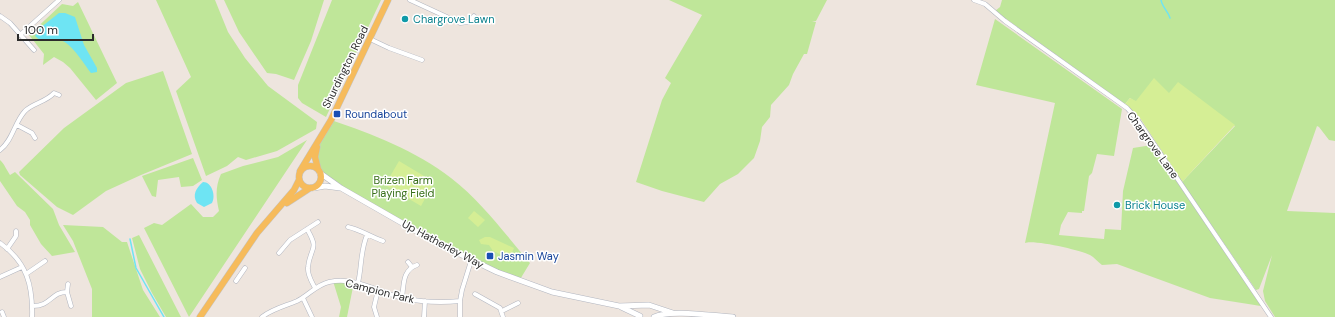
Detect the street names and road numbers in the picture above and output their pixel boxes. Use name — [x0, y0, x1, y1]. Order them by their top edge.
street label: Shurdington Road — [319, 23, 371, 111]
street label: Chargrove Lane — [1124, 109, 1182, 181]
street label: Up Hatherley Way — [400, 216, 486, 272]
street label: Campion Park — [344, 276, 416, 306]

